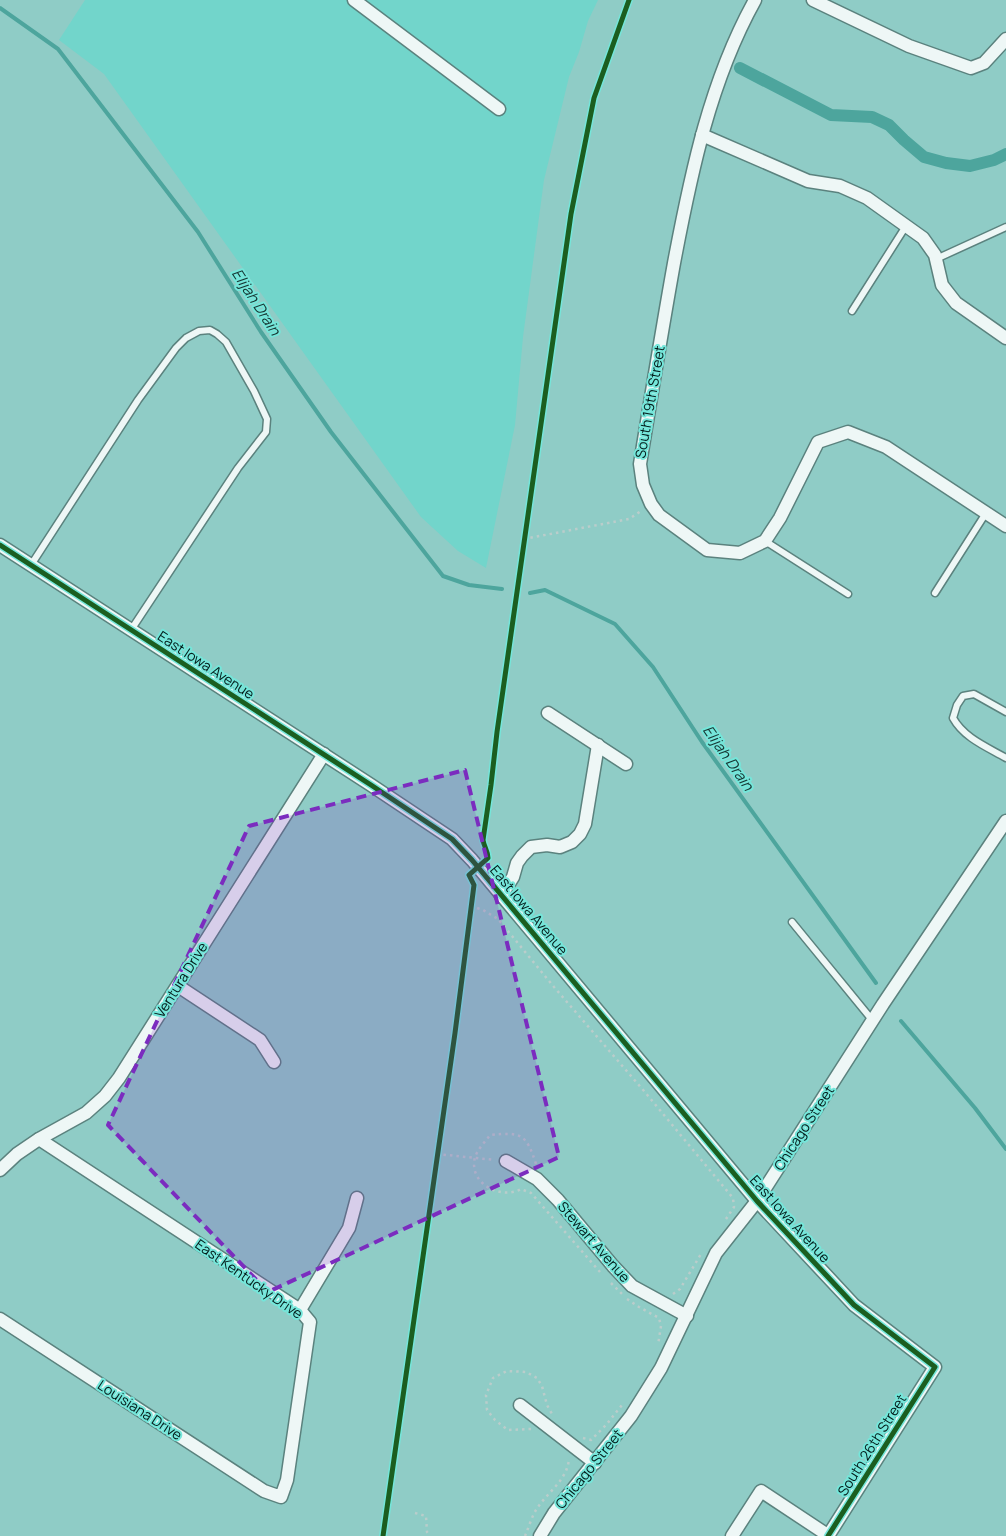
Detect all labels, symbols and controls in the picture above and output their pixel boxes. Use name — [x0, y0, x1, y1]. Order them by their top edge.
water label: Elijah Drain — [227, 264, 286, 340]
street label: South 19th Street — [630, 344, 669, 460]
street label: East Iowa Avenue — [154, 626, 258, 703]
water label: Elijah Drain — [698, 721, 759, 796]
street label: East Iowa Avenue — [486, 861, 573, 959]
street label: Ventura Drive — [150, 938, 211, 1021]
street label: Chicago Street — [769, 1081, 838, 1174]
street label: East Iowa Avenue — [746, 1171, 835, 1266]
street label: Stewart Avenue — [554, 1197, 635, 1286]
street label: East Kentucky Drive — [192, 1234, 307, 1323]
street label: Louisiana Drive — [94, 1375, 186, 1444]
street label: South 26th Street — [833, 1390, 911, 1499]
street label: Chicago Street — [551, 1424, 627, 1513]

